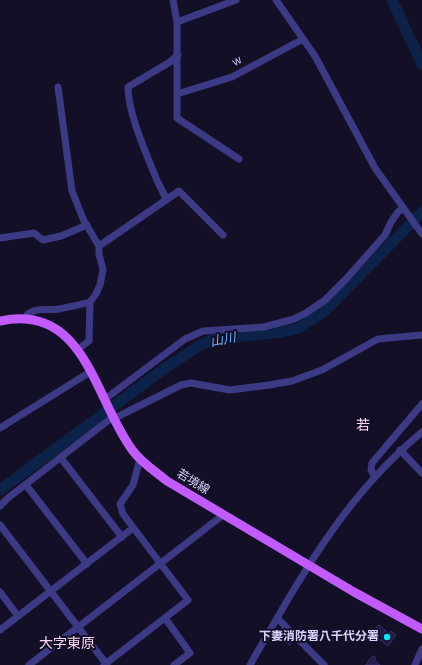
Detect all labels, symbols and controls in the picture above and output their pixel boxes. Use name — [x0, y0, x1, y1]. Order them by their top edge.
street label: w — [230, 52, 244, 70]
water label: 山川 — [209, 330, 237, 350]
district label: 若 — [356, 418, 370, 434]
street label: 若境線 — [174, 466, 212, 498]
place label: 下妻消防署八千代分署 — [259, 630, 379, 644]
marker: 下妻消防署八千代分署 — [382, 632, 392, 642]
district label: 大字東原 — [39, 636, 95, 652]

